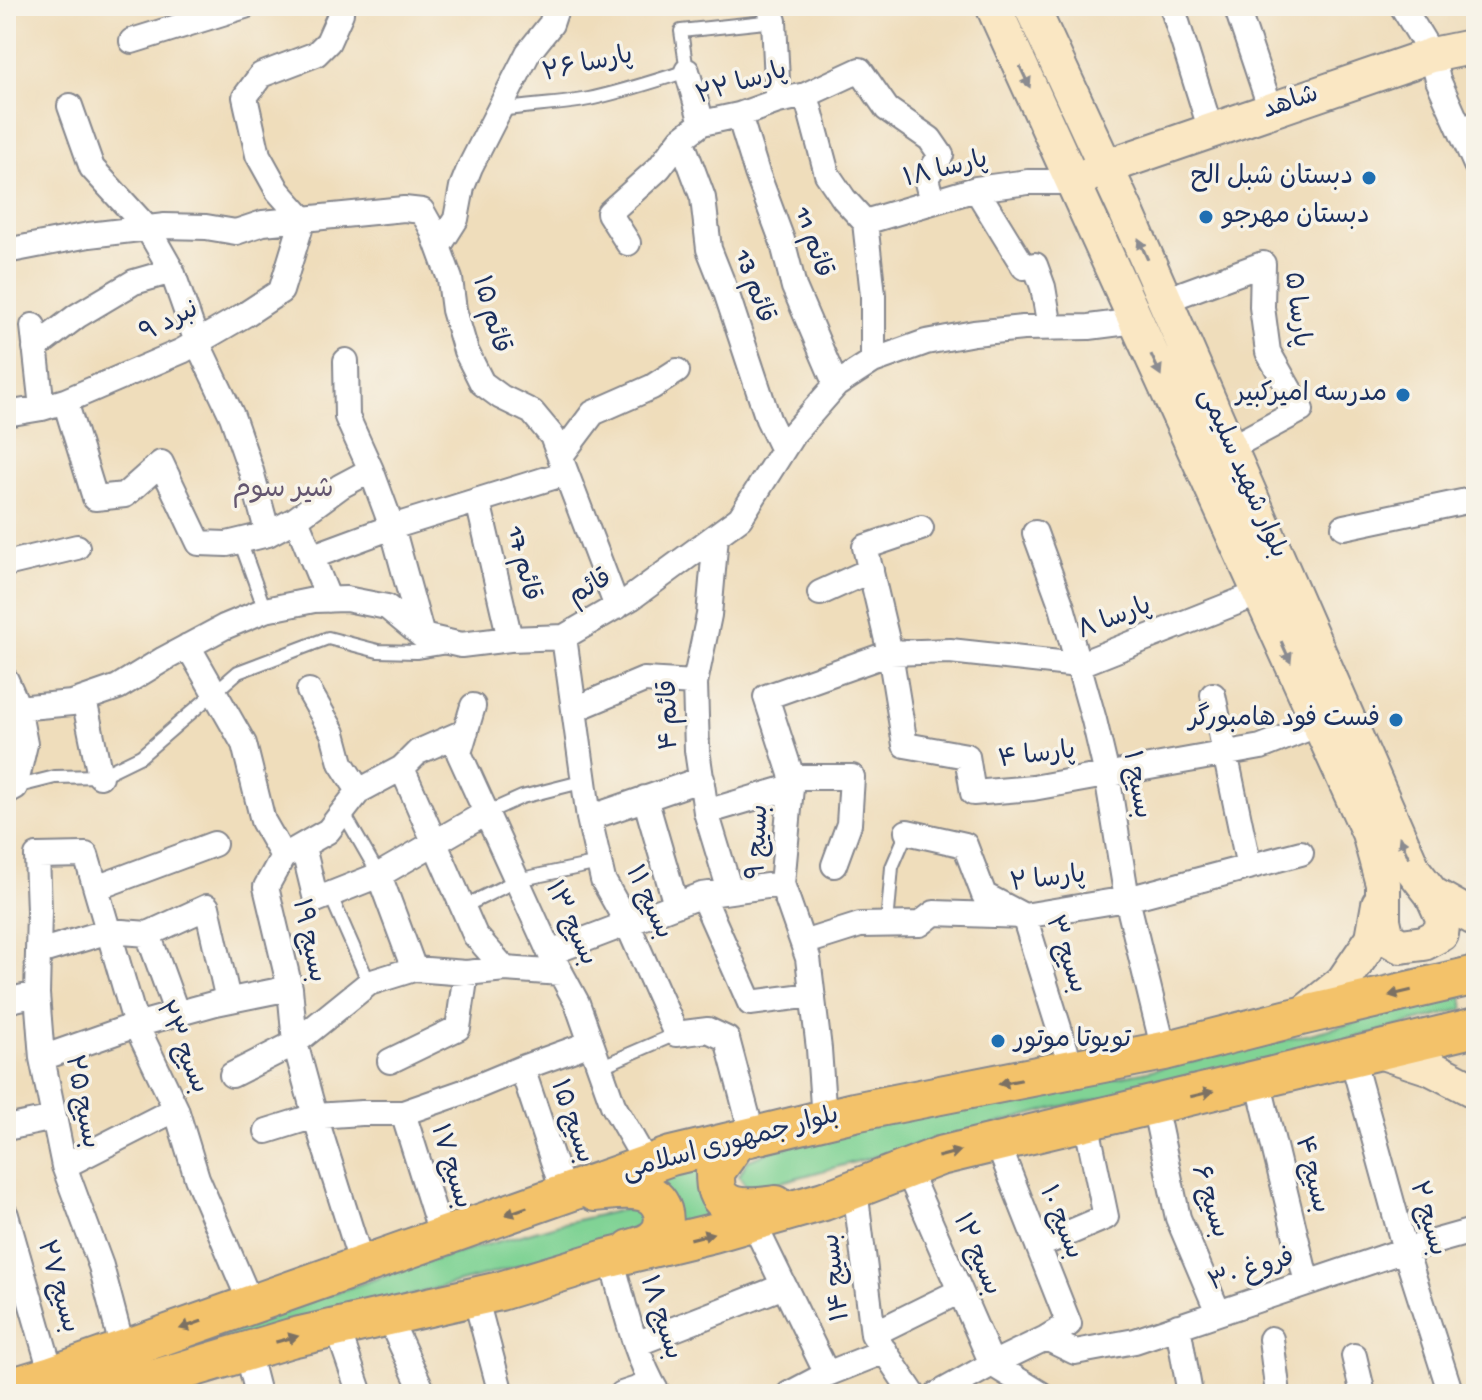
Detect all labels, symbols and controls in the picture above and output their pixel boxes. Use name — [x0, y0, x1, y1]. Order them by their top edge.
street label: پارسا ۲۶ — [540, 41, 636, 91]
street label: پارسا ۲۲ — [693, 57, 791, 113]
one-way arrow — [1018, 65, 1032, 89]
street label: شاهد — [1259, 80, 1323, 128]
street label: پارسا ۱۸ — [901, 146, 991, 196]
place label: دبستان شبل الح — [1191, 163, 1353, 194]
marker: دبستان شبل الح — [1360, 169, 1378, 187]
place label: دبستان مهرجو — [1221, 202, 1370, 233]
street label: قائم 11 — [785, 203, 837, 282]
marker: دبستان مهرجو — [1197, 208, 1215, 226]
one-way arrow — [1136, 238, 1149, 261]
street label: قائم 13 — [725, 245, 779, 328]
street label: پارسا ۵ — [1275, 270, 1315, 350]
street label: قائم ۱۵ — [463, 273, 515, 357]
street label: نبرد ۹ — [136, 295, 204, 351]
one-way arrow — [1149, 353, 1163, 376]
place label: مدرسه امیرکبیر — [1234, 380, 1387, 411]
street label: بلوار شهید سلیمی — [1190, 384, 1292, 564]
marker: مدرسه امیرکبیر — [1394, 386, 1412, 404]
district label: شیر سوم — [232, 474, 334, 508]
street label: قائم 17 — [497, 523, 545, 604]
street label: قائم — [564, 564, 618, 614]
street label: پارسا ۸ — [1074, 592, 1156, 648]
one-way arrow — [1280, 641, 1293, 664]
street label: قائم ۴ — [655, 679, 687, 751]
place label: فست فود هامبورگر — [1186, 701, 1380, 736]
marker: فست فود هامبورگر — [1387, 711, 1405, 729]
street label: پارسا ۴ — [997, 737, 1077, 777]
street label: بسیج ۱ — [1114, 749, 1156, 821]
street label: بسیج ۹ — [743, 804, 777, 880]
one-way arrow — [1397, 835, 1410, 859]
street label: بسیج ۱۱ — [616, 861, 678, 945]
street label: پارسا ۲ — [1009, 861, 1087, 901]
street label: بسیج ۱۳ — [536, 877, 602, 971]
street label: بسیج ۱۹ — [283, 896, 331, 986]
street label: بسیج ۳ — [1036, 912, 1092, 998]
one-way arrow — [1387, 987, 1412, 1000]
street label: بسیج ۲۳ — [147, 997, 213, 1099]
place label: تویوتا موتور — [1012, 1026, 1132, 1057]
marker: تویوتا موتور — [989, 1032, 1007, 1050]
street label: بسیج ۲۵ — [56, 1053, 104, 1151]
street label: بسیج ۱۵ — [541, 1076, 599, 1168]
one-way arrow — [997, 1076, 1022, 1088]
one-way arrow — [1189, 1087, 1214, 1099]
street label: بلوار جمهوری اسلامی — [619, 1101, 843, 1189]
street label: بسیج ۱۷ — [421, 1121, 477, 1213]
street label: بسیج ۴ — [1285, 1133, 1335, 1217]
one-way arrow — [936, 1148, 961, 1160]
street label: بسیج ۶ — [1182, 1162, 1234, 1242]
street label: بسیج ۲ — [1401, 1178, 1451, 1260]
street label: بسیج ۱۰ — [1030, 1181, 1088, 1265]
one-way arrow — [503, 1205, 527, 1217]
street label: بسیج ۱۲ — [944, 1209, 1006, 1301]
one-way arrow — [690, 1229, 715, 1241]
street label: بسیج ۱۴ — [817, 1231, 859, 1323]
street label: بسیج ۲۷ — [28, 1237, 84, 1337]
street label: فروغ ۳۰ — [1205, 1243, 1299, 1300]
street label: بسیج ۱۸ — [631, 1272, 687, 1364]
one-way arrow — [179, 1320, 203, 1332]
one-way arrow — [276, 1332, 300, 1345]

